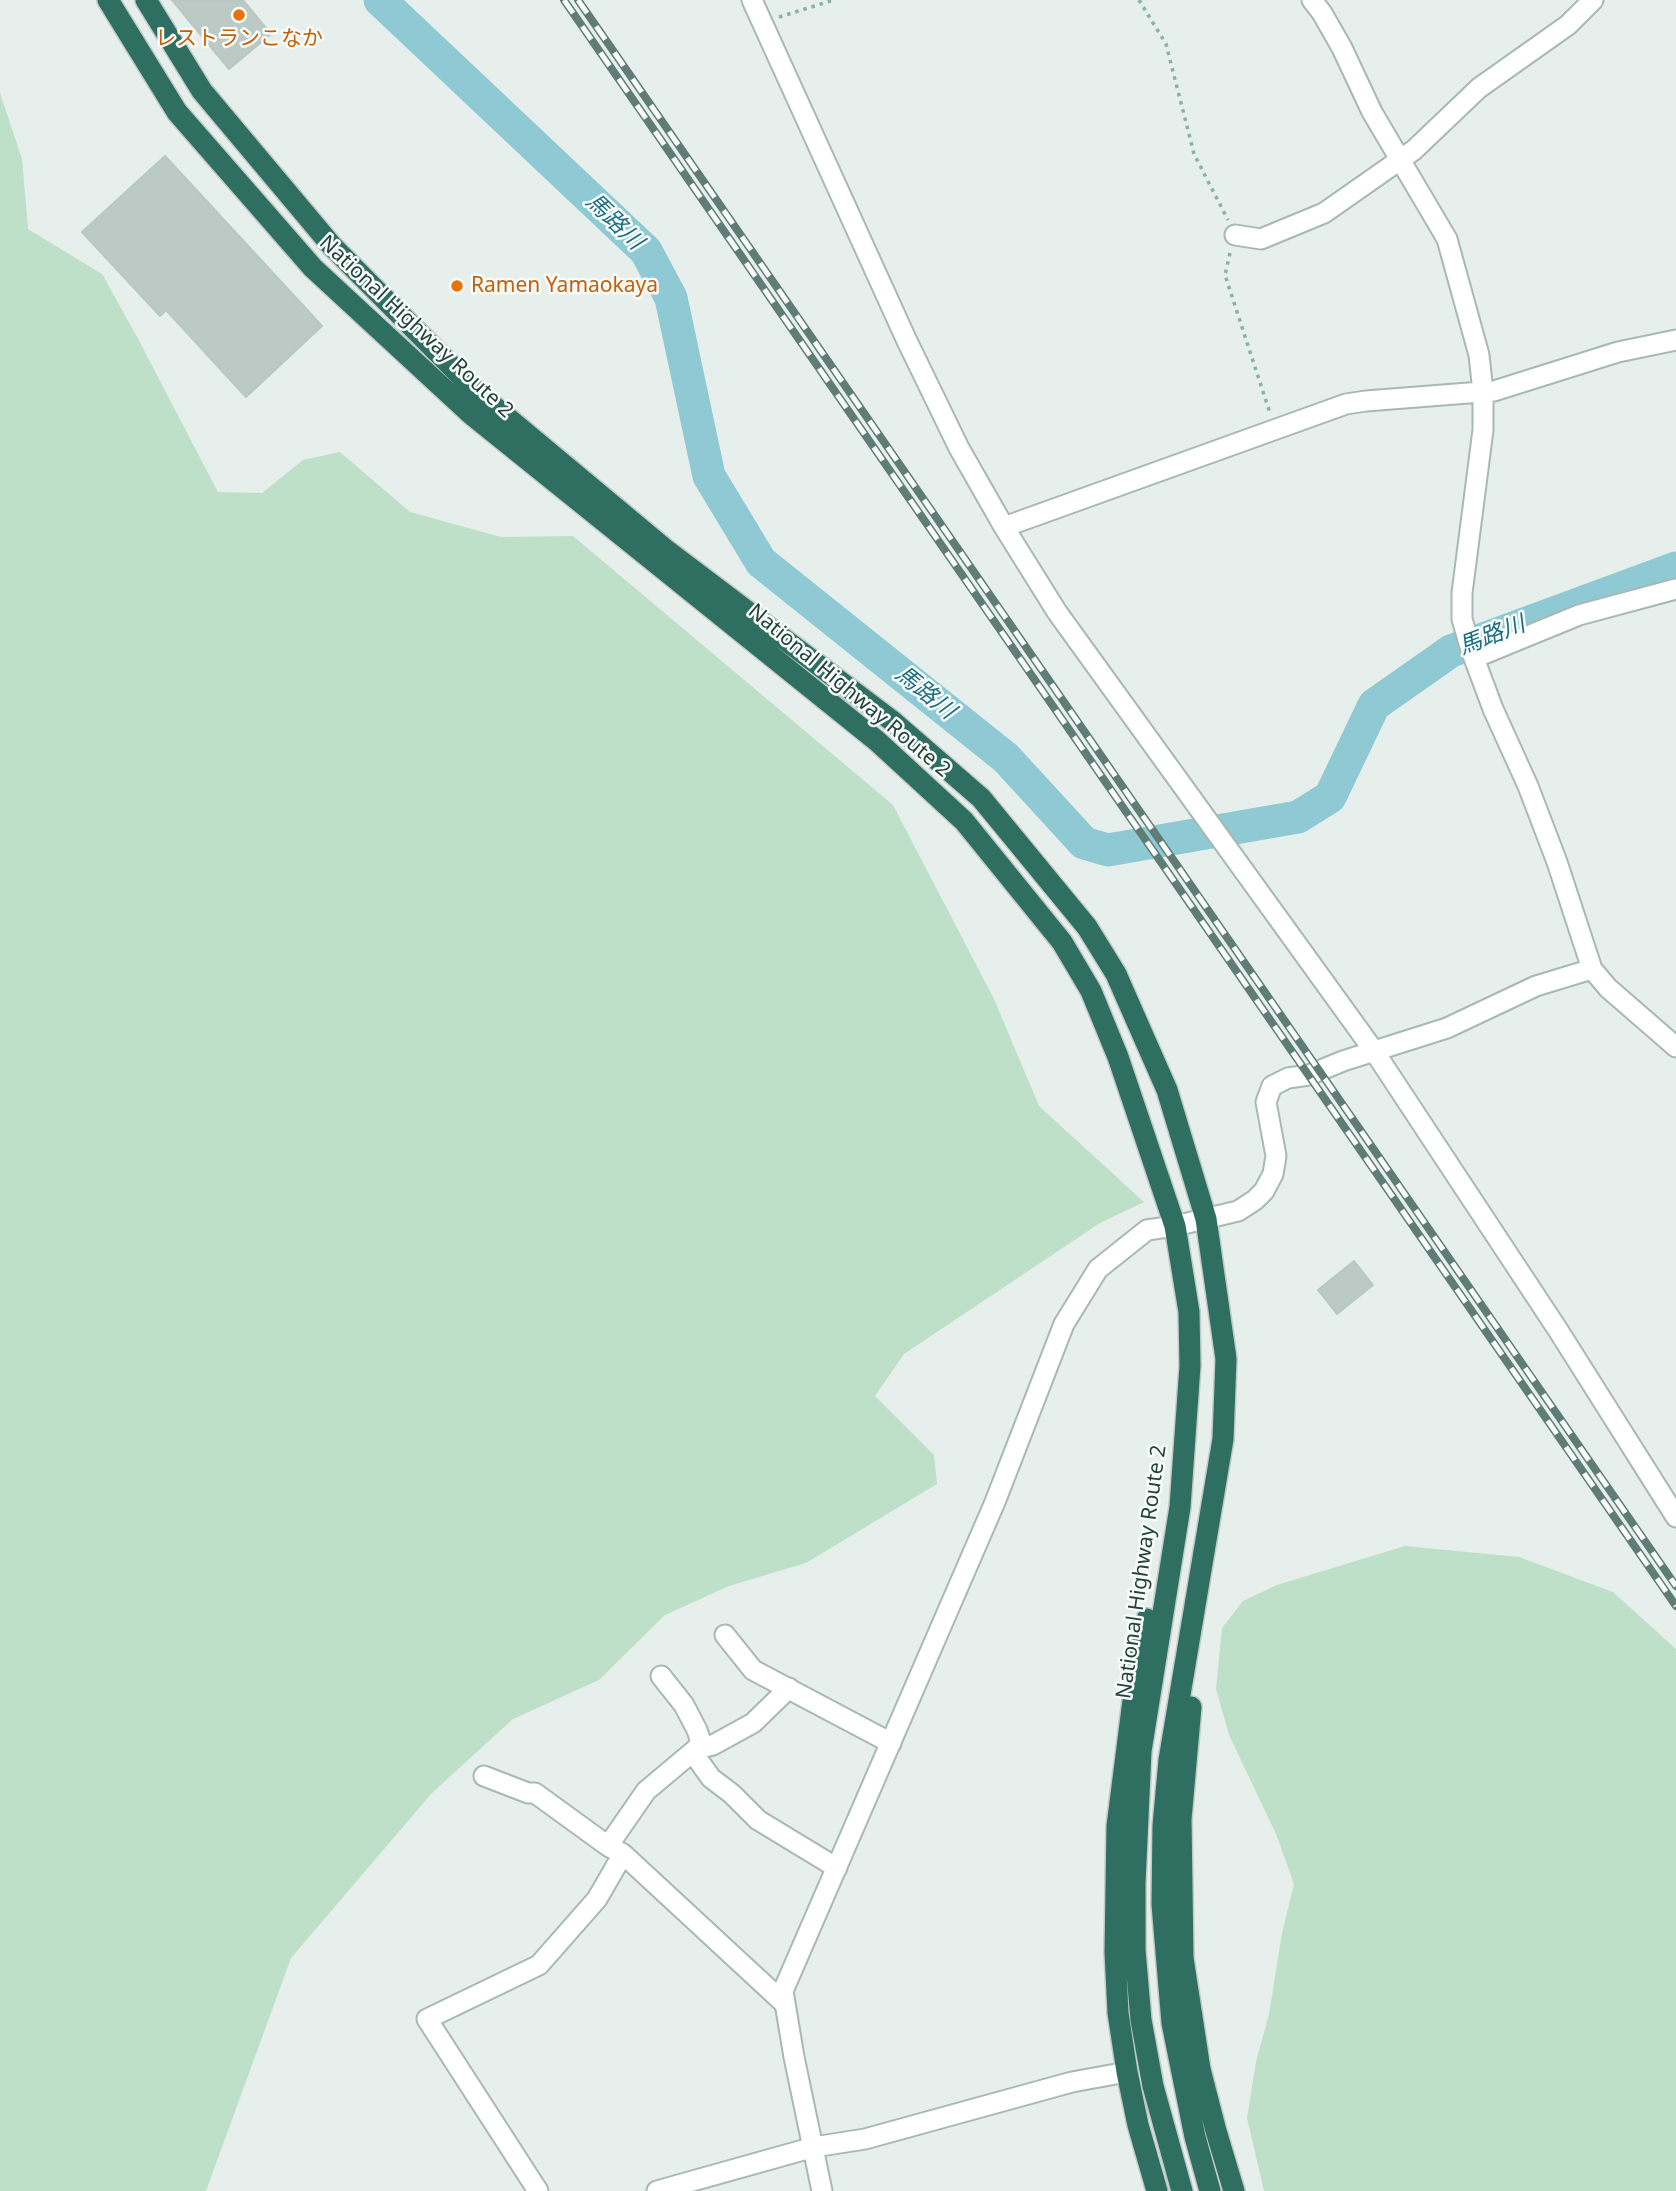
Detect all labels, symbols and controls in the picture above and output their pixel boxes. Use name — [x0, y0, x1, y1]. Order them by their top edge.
marker: レストランこなか — [231, 7, 247, 23]
place label: レストランこなか — [155, 26, 323, 52]
water label: 馬路川 — [580, 188, 648, 256]
street label: National Highway Route 2 — [314, 230, 518, 424]
place label: Ramen Yamaokaya — [471, 273, 658, 299]
marker: Ramen Yamaokaya — [449, 278, 465, 294]
street label: National Highway Route 2 — [743, 599, 955, 783]
water label: 馬路川 — [1455, 611, 1529, 661]
water label: 馬路川 — [890, 661, 960, 725]
street label: National Highway Route 2 — [1112, 1443, 1172, 1701]

